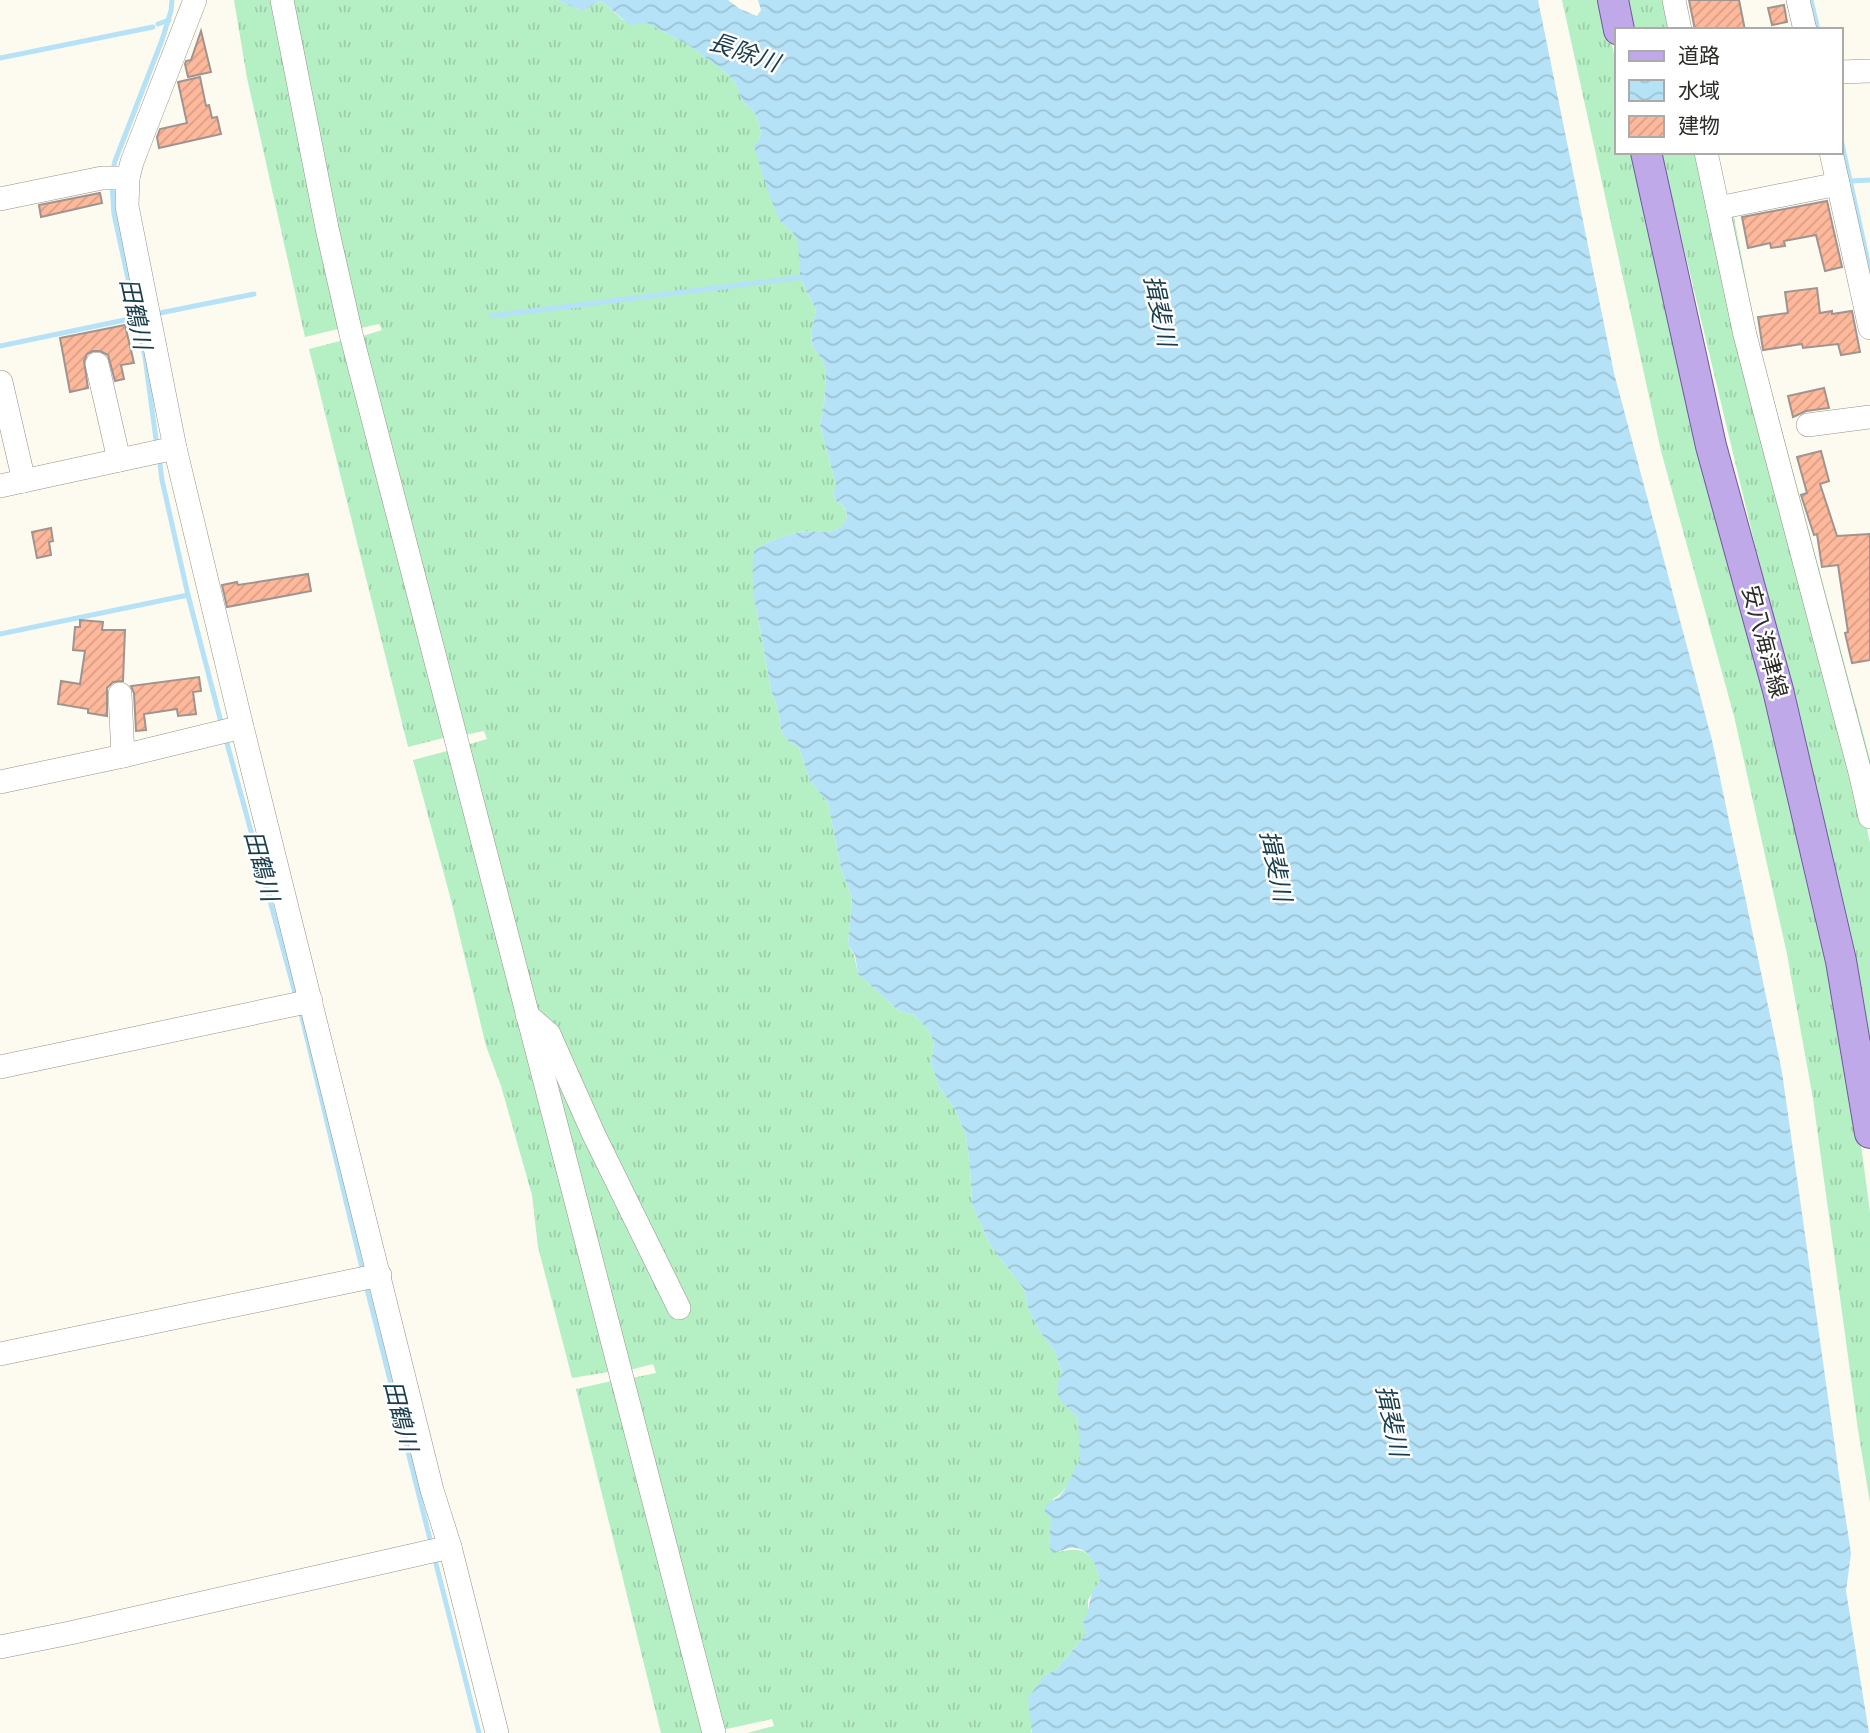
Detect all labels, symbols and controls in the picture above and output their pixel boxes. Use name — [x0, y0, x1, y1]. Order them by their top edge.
water label: 長除川 — [705, 28, 786, 79]
legend — [1615, 28, 1842, 154]
text: 道路 — [1678, 44, 1720, 69]
text: 水域 — [1678, 79, 1720, 104]
text: 建物 — [1678, 114, 1720, 139]
water label: 揖斐川 — [1137, 273, 1181, 352]
water label: 田鶴川 — [113, 276, 157, 355]
street label: 安八海津線 — [1736, 583, 1792, 701]
water label: 田鶴川 — [238, 827, 285, 907]
water label: 揖斐川 — [1253, 828, 1297, 907]
water label: 田鶴川 — [377, 1378, 424, 1457]
water label: 揖斐川 — [1369, 1383, 1413, 1462]

